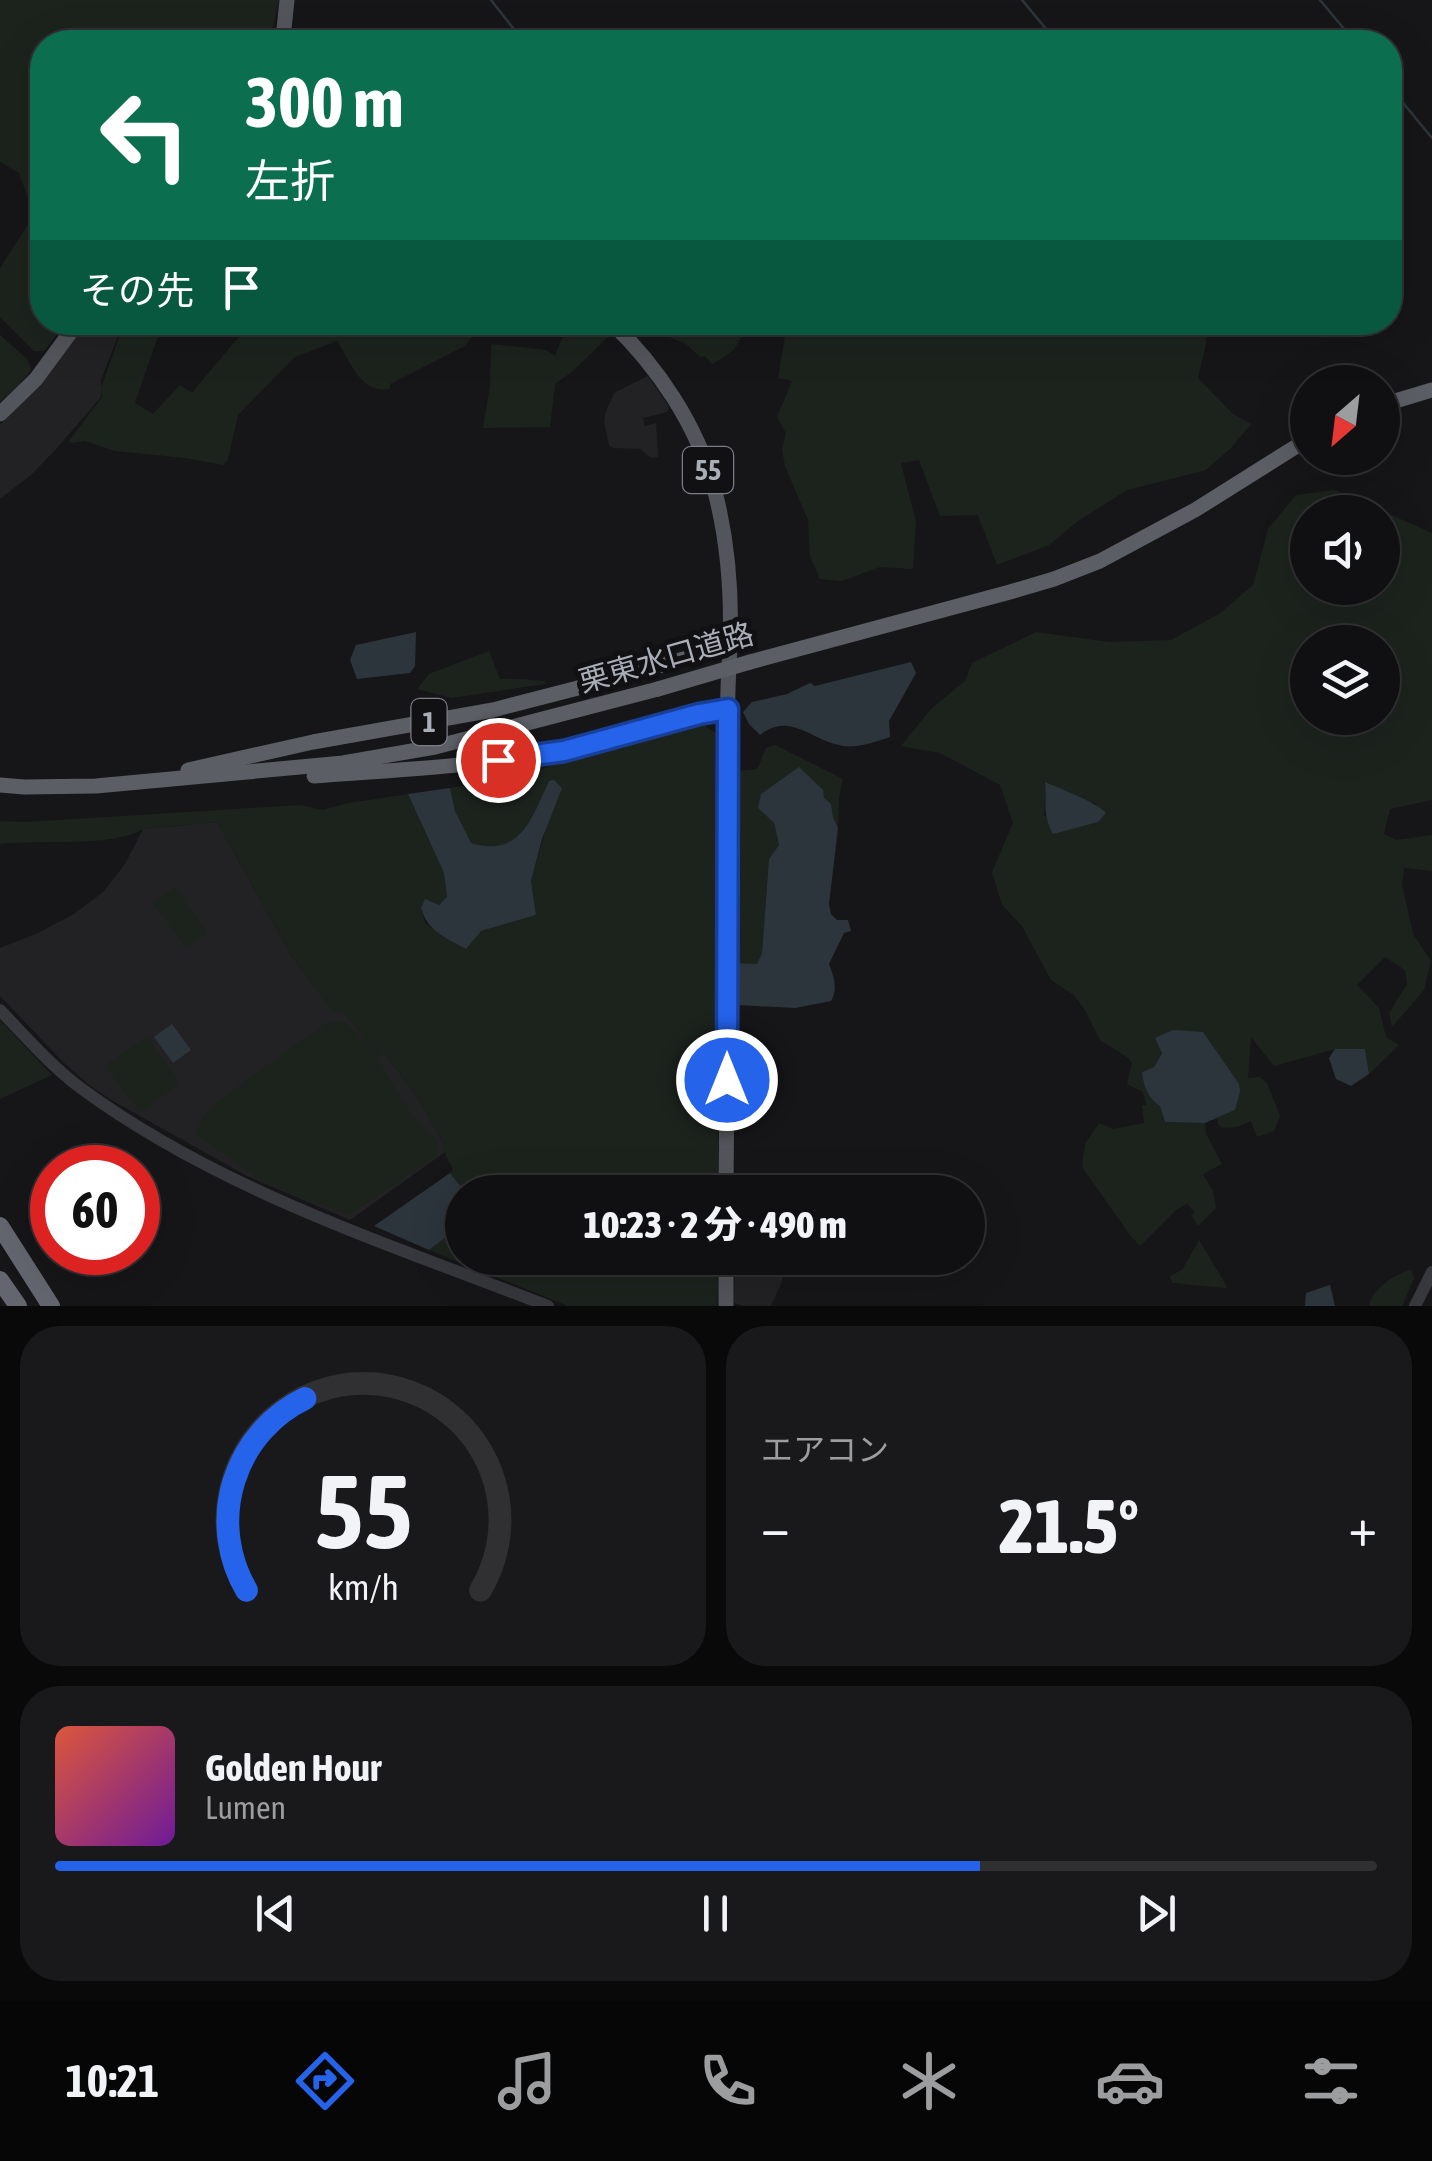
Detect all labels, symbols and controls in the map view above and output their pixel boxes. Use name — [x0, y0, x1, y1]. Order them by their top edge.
text: 300 m — [245, 62, 404, 142]
icon: left — [80, 70, 210, 200]
text: 左折 — [245, 155, 335, 207]
icon: arrive — [214, 260, 269, 315]
text: その先 — [80, 269, 194, 312]
north arrow — [1290, 365, 1400, 475]
map controls — [1290, 365, 1400, 735]
road number: 55 — [683, 447, 733, 493]
button: sound — [1290, 495, 1400, 605]
street label: 栗東水口道路 — [575, 616, 757, 698]
button: layers — [1290, 625, 1400, 735]
road number: 1 — [412, 699, 446, 745]
pin — [456, 718, 541, 803]
icon: arrive — [471, 733, 526, 788]
position arrow — [675, 1028, 779, 1132]
speed limit sign: 60 — [30, 1145, 160, 1275]
text: 10:23 · 2 分 · 490 m — [583, 1203, 847, 1246]
text: エアコン — [761, 1431, 889, 1468]
text: 55 — [314, 1451, 412, 1570]
text: 21.5° — [999, 1483, 1139, 1569]
text: − — [761, 1495, 790, 1558]
text: + — [1348, 1495, 1377, 1558]
text: km/h — [328, 1567, 398, 1608]
text: Golden Hour — [205, 1746, 381, 1789]
text: Lumen — [205, 1789, 286, 1826]
icon: previous — [248, 1886, 303, 1941]
icon: pause — [688, 1886, 743, 1941]
icon: next — [1129, 1886, 1184, 1941]
icon: directions — [290, 2046, 360, 2116]
icon: music — [492, 2046, 562, 2116]
icon: phone — [693, 2046, 763, 2116]
icon: climate — [894, 2046, 964, 2116]
icon: car — [1095, 2046, 1165, 2116]
icon: filters — [1296, 2046, 1366, 2116]
text: 10:21 — [66, 2055, 159, 2107]

